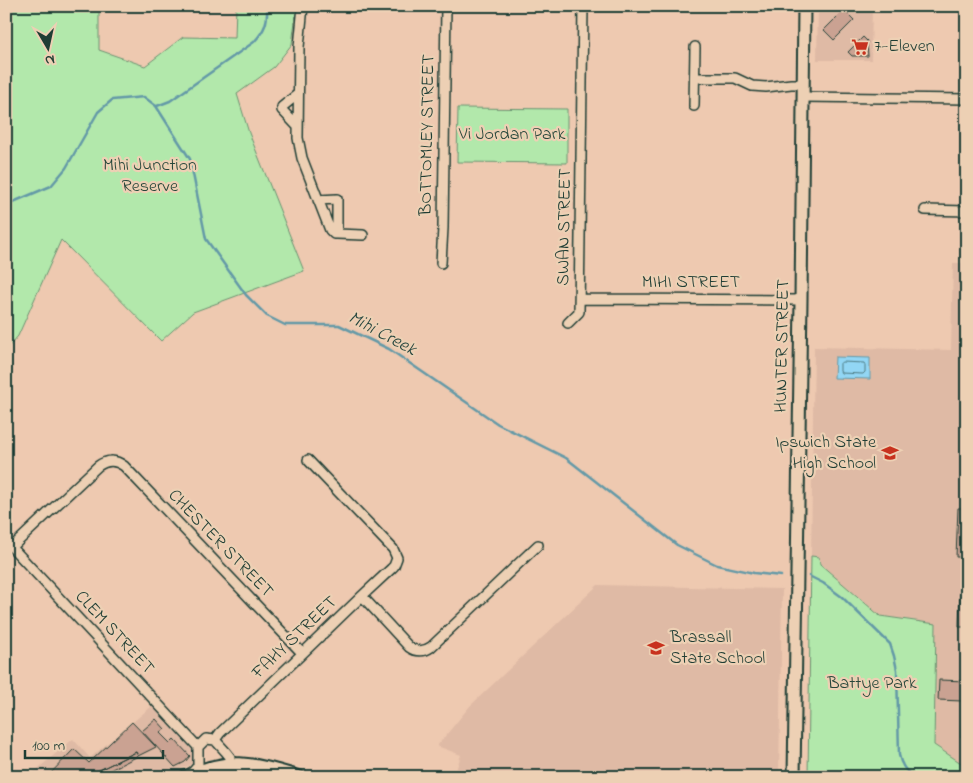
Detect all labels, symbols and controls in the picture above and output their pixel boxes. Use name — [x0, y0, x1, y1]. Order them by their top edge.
north arrow — [22, 22, 72, 72]
place label: 7-Eleven — [874, 34, 935, 60]
supermarket icon: 7-Eleven — [850, 37, 870, 57]
text: N — [43, 48, 56, 70]
street label: BOTTOMLEY STREET — [414, 54, 442, 217]
park label: Vi Jordan Park — [458, 122, 565, 148]
park label: Mihi Junction Reserve — [103, 153, 197, 200]
street label: SWAN STREET — [551, 168, 579, 286]
street label: MIHI STREET — [642, 270, 740, 296]
street label: HUNTER STREET — [769, 279, 797, 413]
water label: Mihi Creek — [343, 305, 422, 364]
place label: Ipswich State High School — [775, 430, 877, 478]
school or university icon: Ipswich State High School — [880, 443, 900, 463]
street label: CHESTER STREET — [161, 484, 279, 604]
street label: CLEM STREET — [68, 585, 160, 681]
street label: FAHY STREET — [246, 590, 344, 686]
place label: Brassall State School — [669, 625, 765, 672]
school or university icon: Brassall State School — [646, 638, 666, 658]
park label: Battye Park — [826, 671, 917, 697]
scale bar — [25, 728, 162, 760]
text: 100 m — [32, 735, 65, 757]

